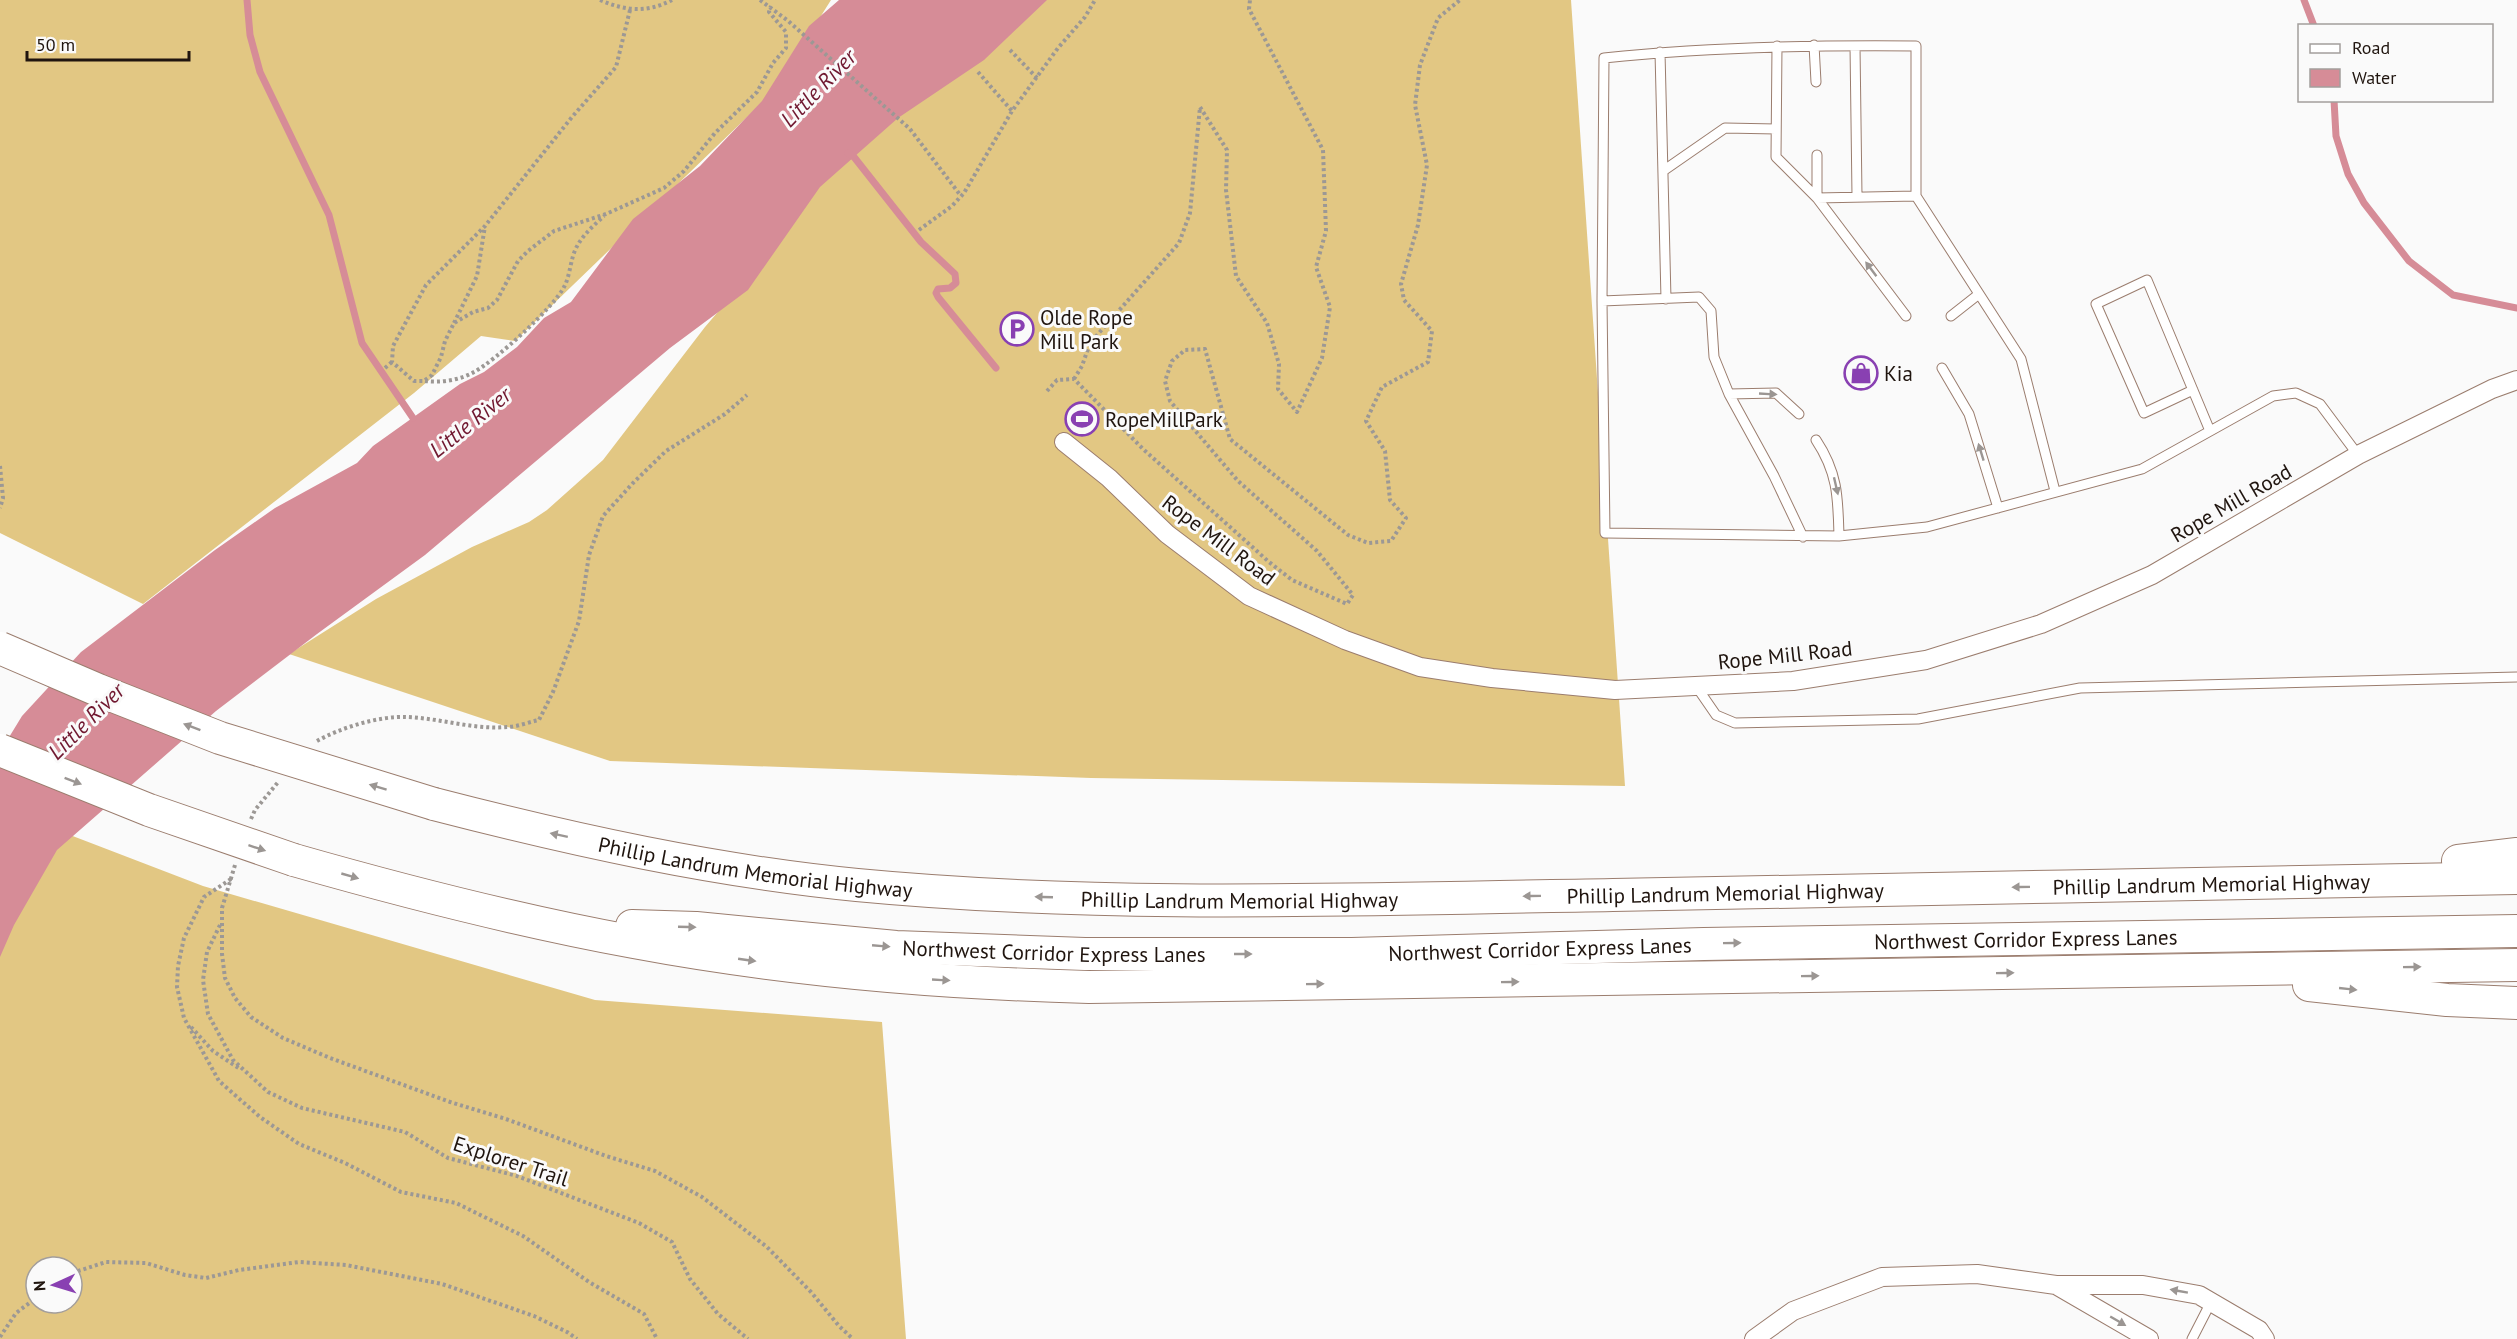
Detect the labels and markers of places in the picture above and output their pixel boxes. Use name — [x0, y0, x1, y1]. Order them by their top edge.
place label: Olde Rope Mill Park — [1040, 304, 1133, 355]
parking icon: Olde Rope Mill Park — [999, 311, 1035, 347]
shop icon: Kia — [1843, 355, 1879, 391]
place label: Kia — [1884, 360, 1913, 387]
sports icon: RopeMillPark — [1064, 401, 1100, 437]
place label: RopeMillPark — [1105, 406, 1223, 433]

